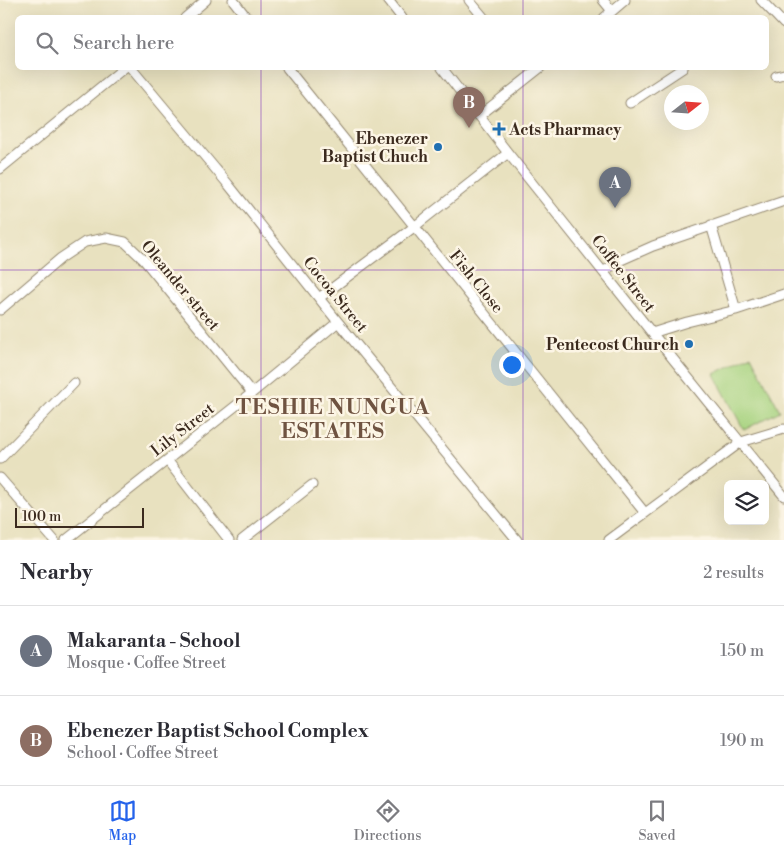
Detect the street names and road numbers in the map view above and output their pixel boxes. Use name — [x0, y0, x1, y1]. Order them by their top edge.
street label: Coffee Street — [587, 231, 660, 317]
street label: Oleander street — [137, 236, 224, 335]
street label: Fish Close — [445, 246, 508, 317]
street label: Cocoa Street — [299, 253, 372, 337]
street label: Lily Street — [147, 399, 219, 461]

